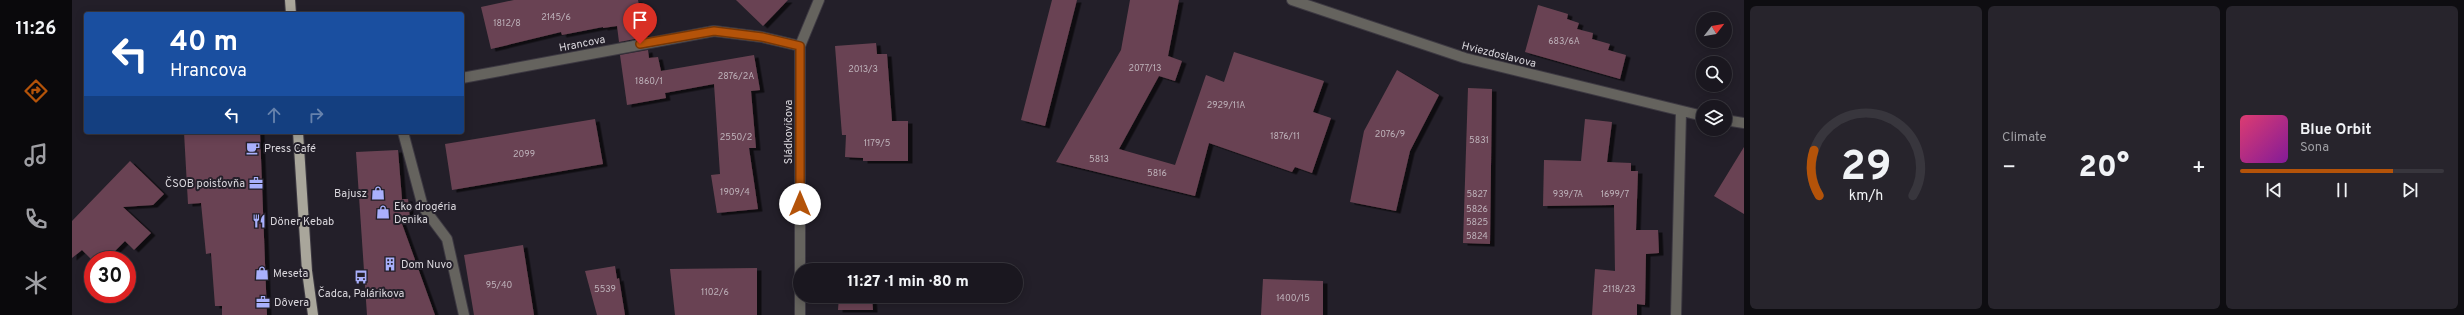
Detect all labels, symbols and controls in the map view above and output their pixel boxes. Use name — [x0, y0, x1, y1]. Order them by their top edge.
pin — [623, 3, 657, 44]
icon: arrive — [629, 9, 651, 31]
house number: 2145/6 — [541, 12, 571, 23]
north arrow — [1696, 12, 1732, 48]
map controls — [1696, 12, 1732, 136]
text: 11:26 — [16, 18, 56, 41]
house number: 1812/8 — [493, 18, 521, 29]
text: 40 m — [170, 25, 238, 61]
icon: left — [104, 28, 156, 80]
street label: Hrancova — [558, 33, 607, 55]
house number: 683/6A — [1548, 36, 1580, 47]
street label: Hviezdoslavova — [1460, 39, 1538, 71]
button: search — [1696, 56, 1732, 92]
text: Hrancova — [170, 60, 247, 83]
house number: 2077/13 — [1129, 63, 1161, 74]
house number: 2013/3 — [848, 64, 878, 75]
house number: 2876/2A — [718, 71, 754, 82]
house number: 1860/1 — [635, 76, 663, 87]
icon: directions — [22, 77, 50, 105]
street label: Sládkovičova — [782, 100, 796, 164]
house number: 2929/11A — [1207, 100, 1245, 111]
button: layers — [1696, 100, 1732, 136]
icon: left — [221, 104, 243, 126]
icon: ahead — [263, 104, 285, 126]
icon: right — [305, 104, 327, 126]
text: Blue Orbit — [2300, 121, 2371, 140]
house number: 2076/9 — [1375, 129, 1405, 140]
text: Climate — [2002, 130, 2047, 146]
house number: 1876/11 — [1270, 131, 1300, 142]
house number: 2550/2 — [720, 132, 752, 143]
house number: 5831 — [1469, 135, 1489, 146]
house number: 1179/5 — [864, 138, 890, 149]
cafe icon: Press Café — [245, 140, 261, 156]
text: Sona — [2300, 140, 2329, 156]
icon: music — [22, 141, 50, 169]
text: 29 — [1841, 141, 1892, 194]
place label: Press Café — [264, 142, 316, 156]
house number: 2099 — [513, 149, 535, 160]
text: 20° — [2079, 150, 2129, 187]
house number: 5813 — [1089, 154, 1109, 165]
text: − — [2002, 155, 2016, 182]
text: + — [2192, 155, 2206, 182]
house number: 5816 — [1147, 168, 1167, 179]
office icon: ČSOB poisťovňa — [248, 175, 264, 191]
place label: ČSOB poisťovňa — [165, 176, 245, 191]
icon: previous — [2263, 179, 2285, 201]
icon: pause — [2331, 179, 2353, 201]
icon: next — [2399, 179, 2421, 201]
position arrow — [779, 183, 821, 225]
shop icon: Bajusz — [370, 185, 386, 201]
text: km/h — [1849, 186, 1883, 204]
place label: Bajusz — [334, 187, 367, 201]
house number: 1909/4 — [720, 187, 750, 198]
house number: 5827 — [1466, 189, 1488, 200]
house number: 939/7A — [1553, 189, 1583, 200]
house number: 1699/7 — [1601, 189, 1630, 200]
place label: Eko drogéria Denika — [394, 200, 456, 227]
shop icon: Eko drogéria Denika — [375, 204, 391, 220]
house number: 5826 — [1466, 204, 1488, 215]
icon: phone — [22, 205, 50, 233]
restaurant icon: Döner Kebab — [251, 213, 267, 229]
place label: Döner Kebab — [270, 215, 334, 229]
house number: 5825 — [1466, 217, 1488, 228]
house number: 5824 — [1466, 231, 1488, 242]
speed limit sign: 30 — [84, 251, 136, 303]
building icon: Dom Nuvo — [382, 256, 398, 272]
place label: Dom Nuvo — [401, 258, 452, 272]
shop icon: Meseta — [254, 265, 270, 281]
place label: Meseta — [273, 267, 309, 281]
icon: climate — [22, 269, 50, 297]
bus stop icon: Čadca, Palárikova — [353, 269, 369, 285]
text: 11:27 · 1 min · 80 m — [847, 273, 969, 292]
house number: 95/40 — [486, 280, 513, 291]
house number: 5539 — [594, 284, 616, 295]
house number: 2118/23 — [1603, 284, 1635, 295]
place label: Čadca, Palárikova — [318, 286, 405, 301]
house number: 1102/6 — [701, 287, 729, 298]
house number: 1400/15 — [1276, 293, 1310, 304]
office icon: Dôvera — [255, 294, 271, 310]
place label: Dôvera — [274, 296, 309, 310]

